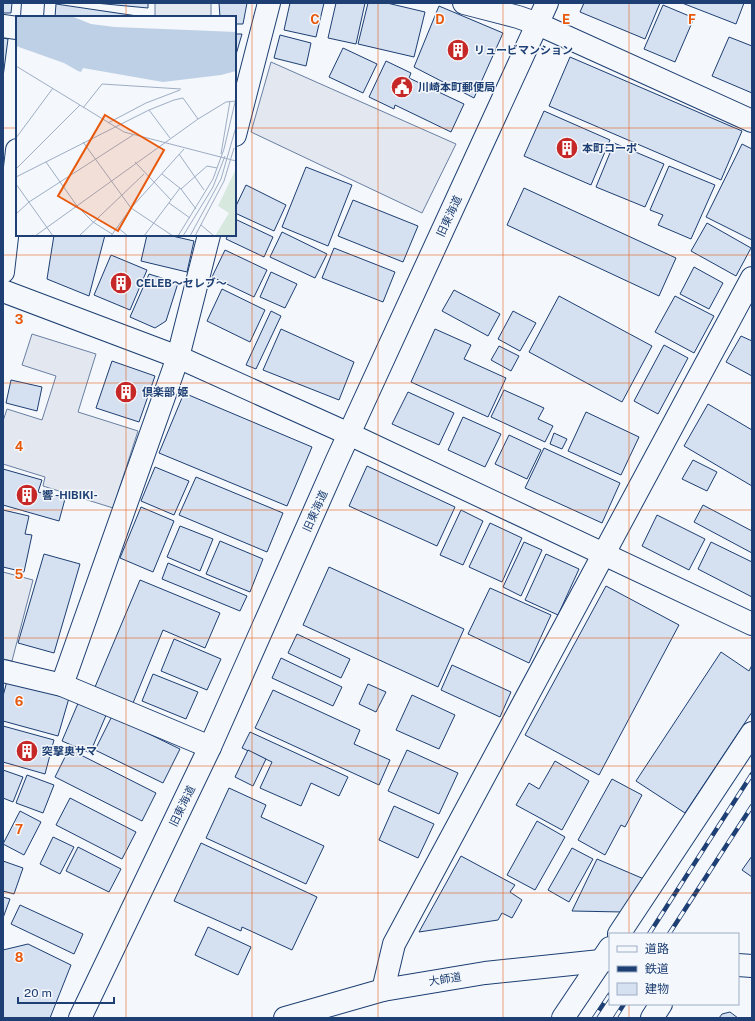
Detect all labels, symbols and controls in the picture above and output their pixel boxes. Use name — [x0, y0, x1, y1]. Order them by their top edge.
text: C — [310, 12, 320, 27]
text: D — [435, 12, 445, 27]
text: E — [562, 12, 570, 27]
text: F — [688, 12, 696, 27]
inset map — [16, 16, 236, 236]
building icon: リュービマンション — [445, 37, 471, 63]
place label: リュービマンション — [474, 44, 573, 56]
public building icon: 川崎本町郵便局 — [389, 74, 415, 100]
place label: 川崎本町郵便局 — [418, 81, 495, 93]
building icon: 本町コーポ — [554, 135, 580, 161]
place label: 本町コーポ — [582, 142, 637, 154]
street label: 旧東海道 — [434, 194, 464, 238]
building icon: CELEB～セレブ～ — [108, 270, 134, 296]
place label: CELEB～セレブ～ — [136, 277, 227, 289]
text: 3 — [15, 312, 24, 327]
building icon: 倶楽部 姫 — [113, 379, 139, 405]
place label: 倶楽部 姫 — [142, 386, 188, 398]
text: 4 — [15, 439, 24, 454]
building icon: 響 -HIBIKI- — [14, 482, 40, 508]
street label: 旧東海道 — [301, 488, 329, 534]
place label: 響 -HIBIKI- — [42, 489, 98, 501]
text: 5 — [15, 567, 24, 582]
text: 6 — [15, 694, 24, 709]
building icon: 突撃奥サマ — [14, 738, 40, 764]
place label: 突撃奥サマ — [42, 745, 97, 757]
street label: 旧東海道 — [167, 784, 197, 828]
text: 7 — [15, 822, 23, 837]
legend — [609, 933, 739, 1005]
text: 道路 — [645, 942, 669, 956]
text: 8 — [15, 950, 24, 965]
text: 鉄道 — [645, 962, 669, 976]
street label: 大師道 — [428, 970, 462, 988]
scale bar — [18, 979, 114, 1005]
text: 建物 — [645, 982, 669, 996]
text: 20 m — [24, 986, 52, 1000]

